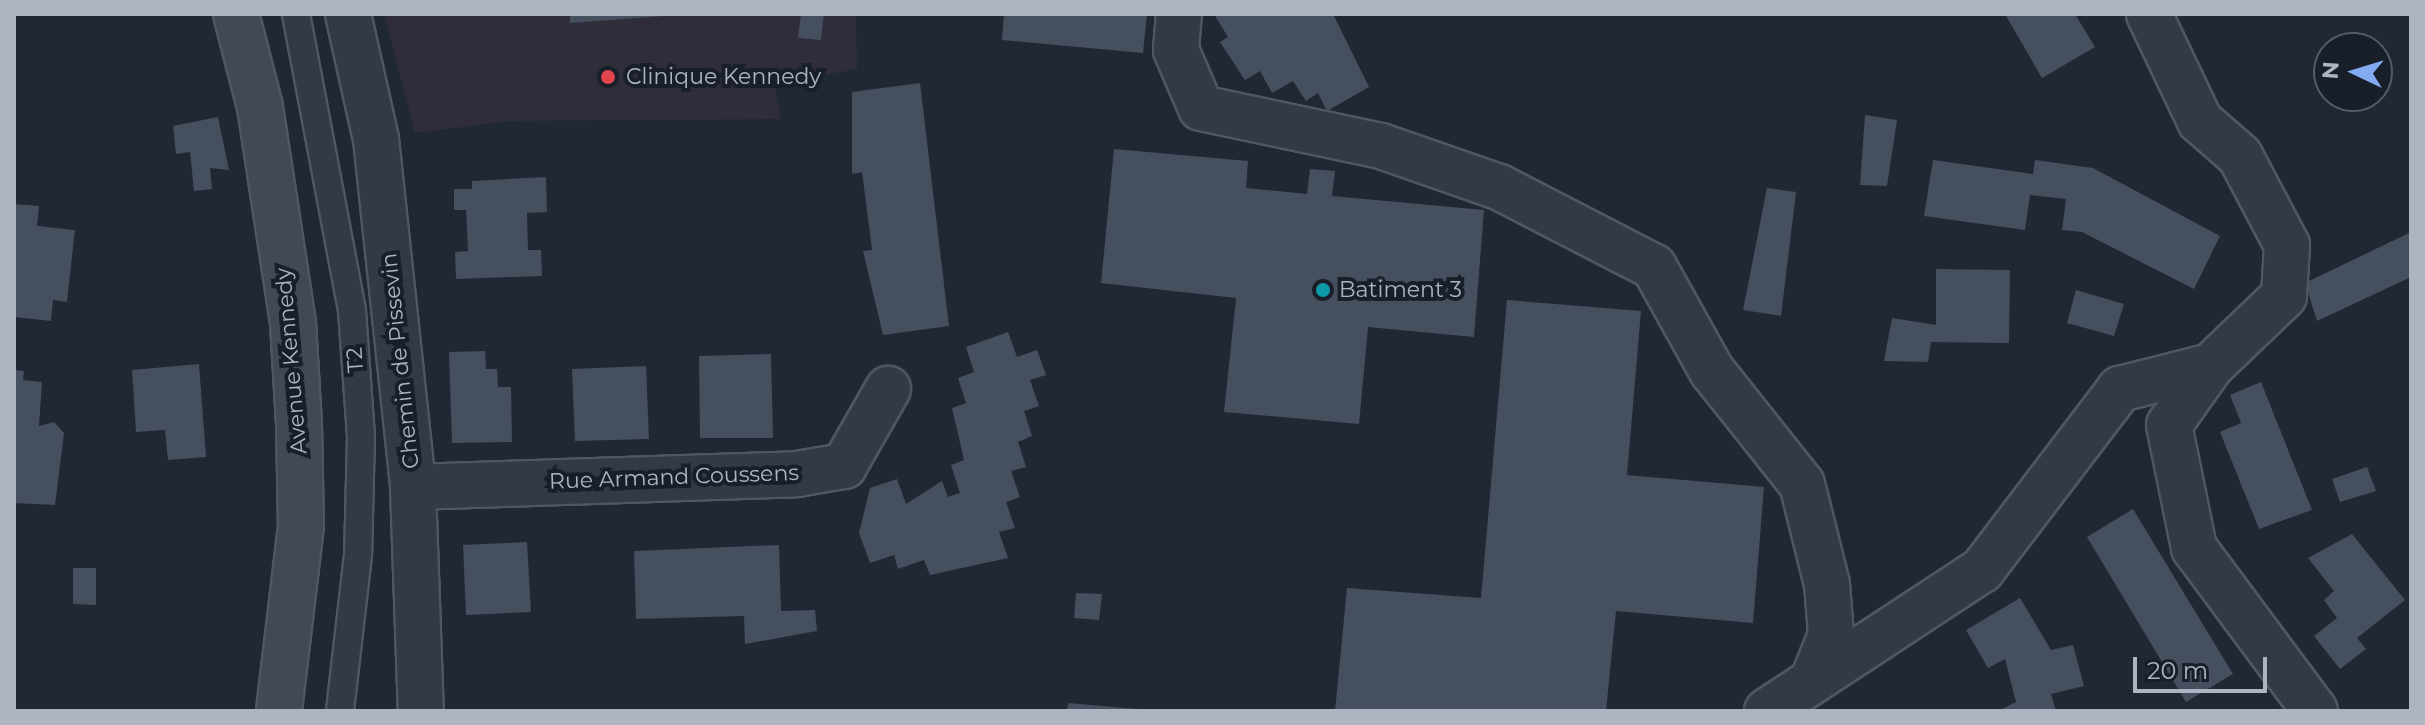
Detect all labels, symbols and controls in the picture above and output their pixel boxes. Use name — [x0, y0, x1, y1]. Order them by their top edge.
north arrow — [2313, 32, 2393, 112]
text: N — [2316, 61, 2345, 80]
place label: Clinique Kennedy — [626, 64, 821, 90]
marker: Clinique Kennedy — [597, 66, 619, 88]
street label: Chemin de Pissevin — [376, 252, 424, 470]
street label: Avenue Kennedy — [270, 267, 312, 455]
place label: Batiment 3 — [1339, 277, 1462, 303]
marker: Batiment 3 — [1314, 281, 1332, 299]
street label: T2 — [341, 346, 369, 374]
street label: Rue Armand Coussens — [549, 459, 799, 495]
scale bar — [2137, 641, 2271, 691]
text: 20 m — [2147, 656, 2208, 685]

